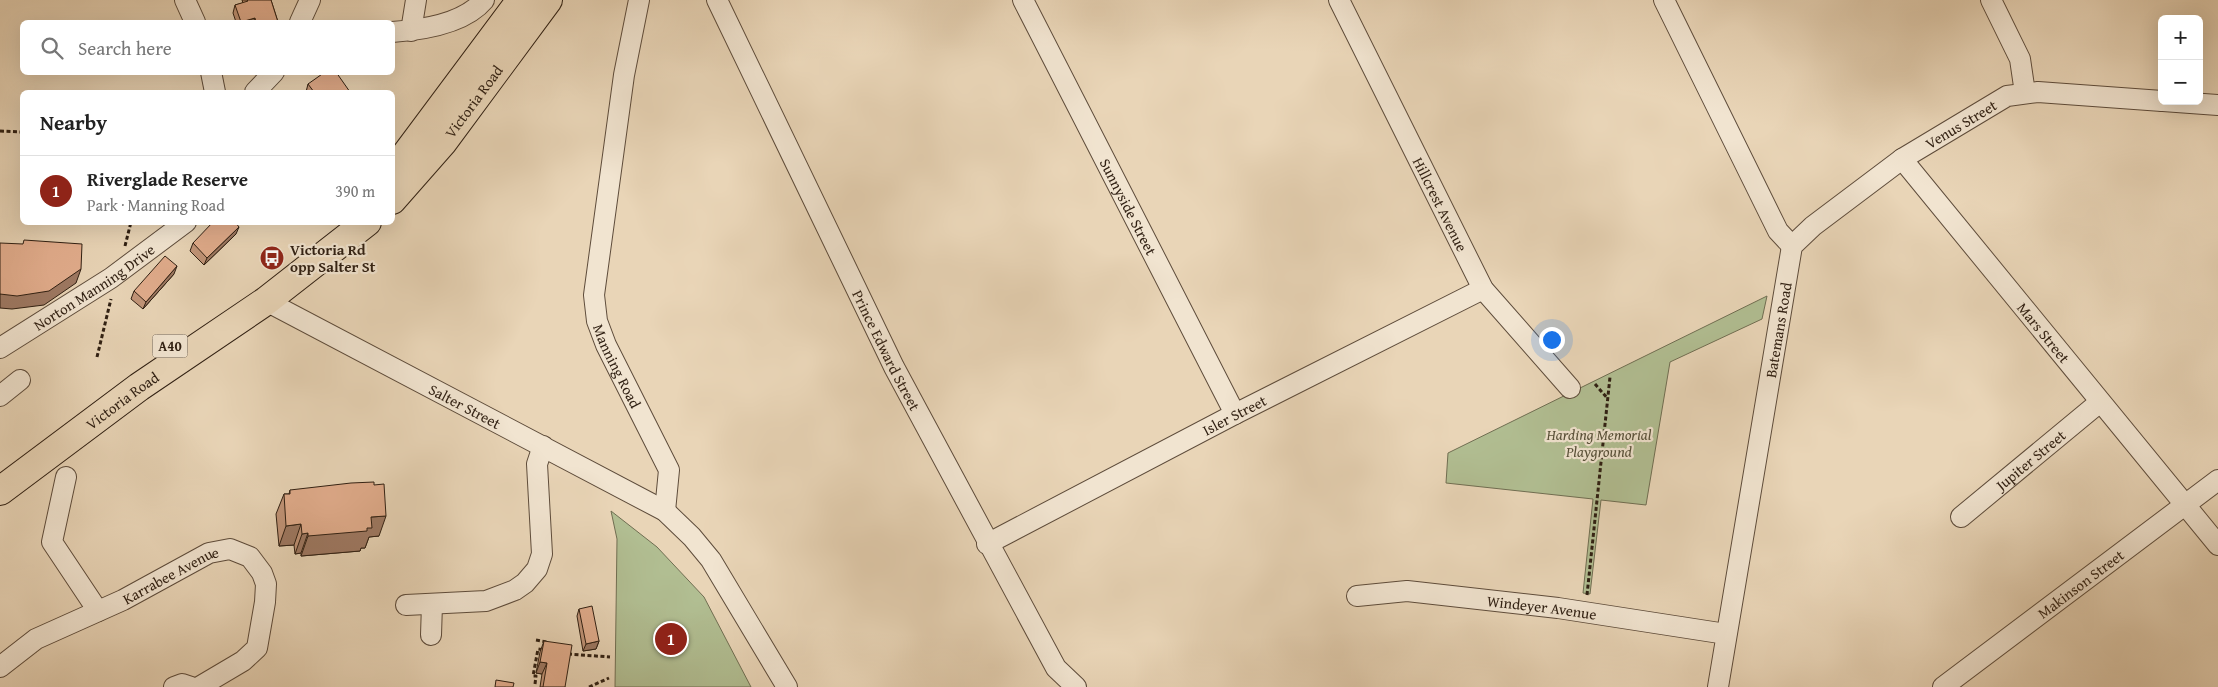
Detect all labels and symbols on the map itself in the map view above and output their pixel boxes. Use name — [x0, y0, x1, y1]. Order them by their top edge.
street label: Victoria Road — [439, 60, 507, 142]
street label: Venus Street — [1921, 94, 2001, 153]
street label: Hillcrest Avenue — [1408, 153, 1473, 255]
street label: Sunnyside Street — [1095, 154, 1163, 259]
street label: Norton Manning Drive — [29, 239, 159, 335]
place label: Victoria Rd opp Salter St — [290, 239, 376, 277]
bus stop icon: Victoria Rd opp Salter St — [259, 245, 285, 271]
street label: Batemans Road — [1760, 281, 1796, 379]
street label: Prince Edward Street — [848, 286, 926, 415]
street label: Mars Street — [2013, 297, 2076, 368]
street label: Manning Road — [588, 321, 647, 412]
your location — [1539, 327, 1565, 353]
road number: A40 — [152, 334, 188, 358]
street label: Victoria Road — [81, 366, 163, 434]
street label: Salter Street — [425, 378, 505, 434]
street label: Isler Street — [1199, 389, 1270, 440]
park label: Harding Memorial Playground — [1546, 424, 1652, 462]
street label: Jupiter Street — [1989, 424, 2070, 496]
street label: Karrabee Avenue — [119, 541, 220, 609]
street label: Makinson Street — [2033, 544, 2128, 623]
street label: Windeyer Avenue — [1486, 590, 1598, 624]
pin: 1 — [655, 620, 687, 658]

